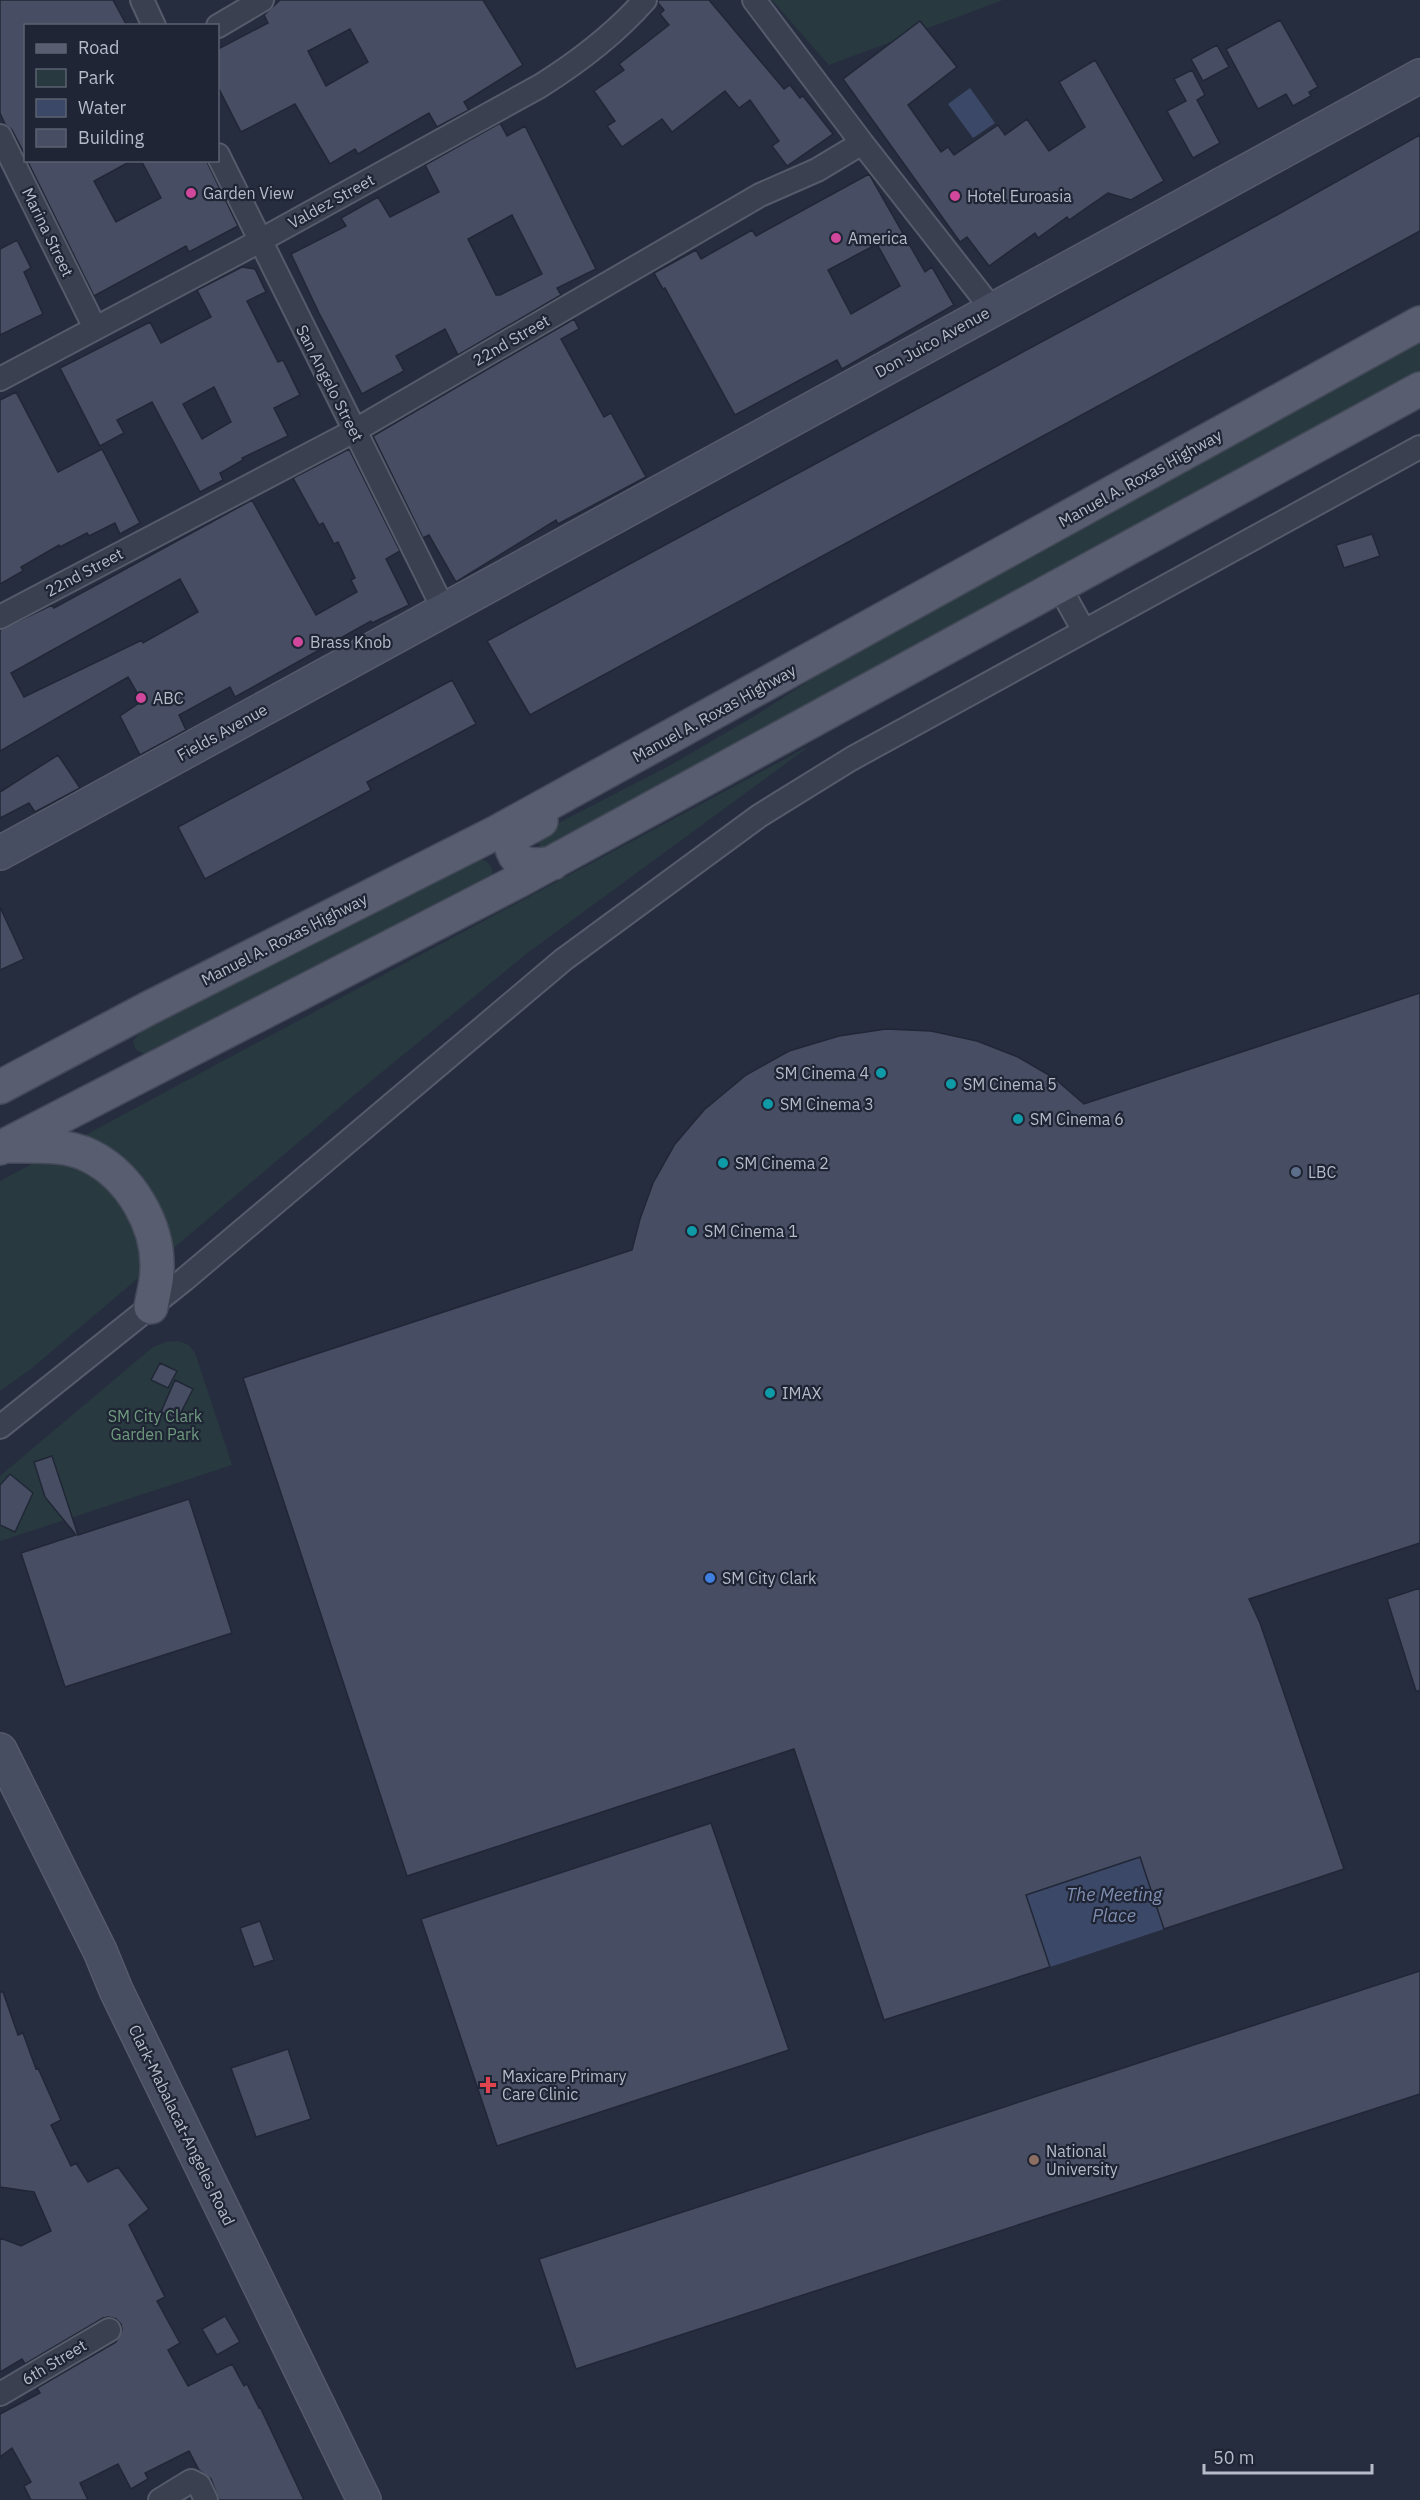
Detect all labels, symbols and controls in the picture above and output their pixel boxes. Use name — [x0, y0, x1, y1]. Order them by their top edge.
legend — [24, 24, 219, 162]
text: Road — [78, 36, 119, 59]
text: Park — [78, 66, 115, 89]
text: Water — [78, 96, 127, 119]
text: Building — [78, 126, 145, 149]
street label: Valdez Street — [285, 169, 377, 233]
place label: Garden View — [203, 183, 294, 203]
street label: Marina Street — [18, 184, 78, 280]
marker: Garden View — [184, 186, 198, 200]
place label: Hotel Euroasia — [967, 186, 1072, 206]
marker: Hotel Euroasia — [948, 189, 962, 203]
place label: America — [848, 228, 908, 248]
marker: America — [829, 231, 843, 245]
street label: Don Juico Avenue — [871, 302, 993, 382]
street label: 22nd Street — [469, 310, 553, 370]
street label: San Angelo Street — [292, 321, 368, 445]
street label: Manuel A. Roxas Highway — [1055, 425, 1225, 531]
street label: 22nd Street — [42, 543, 126, 601]
place label: Brass Knob — [310, 632, 391, 652]
marker: Brass Knob — [291, 635, 305, 649]
street label: Manuel A. Roxas Highway — [629, 660, 799, 766]
place label: ABC — [153, 688, 184, 708]
marker: ABC — [134, 691, 148, 705]
street label: Fields Avenue — [173, 699, 271, 765]
street label: Manuel A. Roxas Highway — [198, 888, 370, 990]
place label: SM Cinema 4 — [775, 1063, 869, 1083]
marker: SM Cinema 4 — [874, 1066, 888, 1080]
place label: SM Cinema 5 — [963, 1074, 1057, 1094]
marker: SM Cinema 5 — [944, 1077, 958, 1091]
place label: SM Cinema 3 — [780, 1094, 874, 1114]
marker: SM Cinema 3 — [761, 1097, 775, 1111]
place label: SM Cinema 6 — [1030, 1109, 1124, 1129]
marker: SM Cinema 6 — [1011, 1112, 1025, 1126]
place label: SM Cinema 2 — [735, 1153, 829, 1173]
marker: SM Cinema 2 — [716, 1156, 730, 1170]
place label: LBC — [1308, 1162, 1336, 1182]
marker: LBC — [1289, 1165, 1303, 1179]
place label: SM Cinema 1 — [704, 1221, 798, 1241]
marker: SM Cinema 1 — [685, 1224, 699, 1238]
place label: IMAX — [782, 1383, 822, 1403]
marker: IMAX — [763, 1386, 777, 1400]
park label: SM City Clark Garden Park — [108, 1406, 203, 1444]
place label: SM City Clark — [722, 1568, 817, 1588]
marker: SM City Clark — [703, 1571, 717, 1585]
water label: The Meeting Place — [1066, 1883, 1163, 1927]
street label: Clark-Mabalacat-Angeles Road — [125, 2021, 239, 2229]
place label: Maxicare Primary Care Clinic — [502, 2066, 627, 2104]
marker: Maxicare Primary Care Clinic — [479, 2076, 497, 2094]
place label: National University — [1046, 2141, 1118, 2179]
marker: National University — [1027, 2153, 1041, 2167]
street label: 6th Street — [18, 2335, 90, 2389]
scale bar — [1204, 2437, 1372, 2475]
text: 50 m — [1213, 2446, 1255, 2469]

